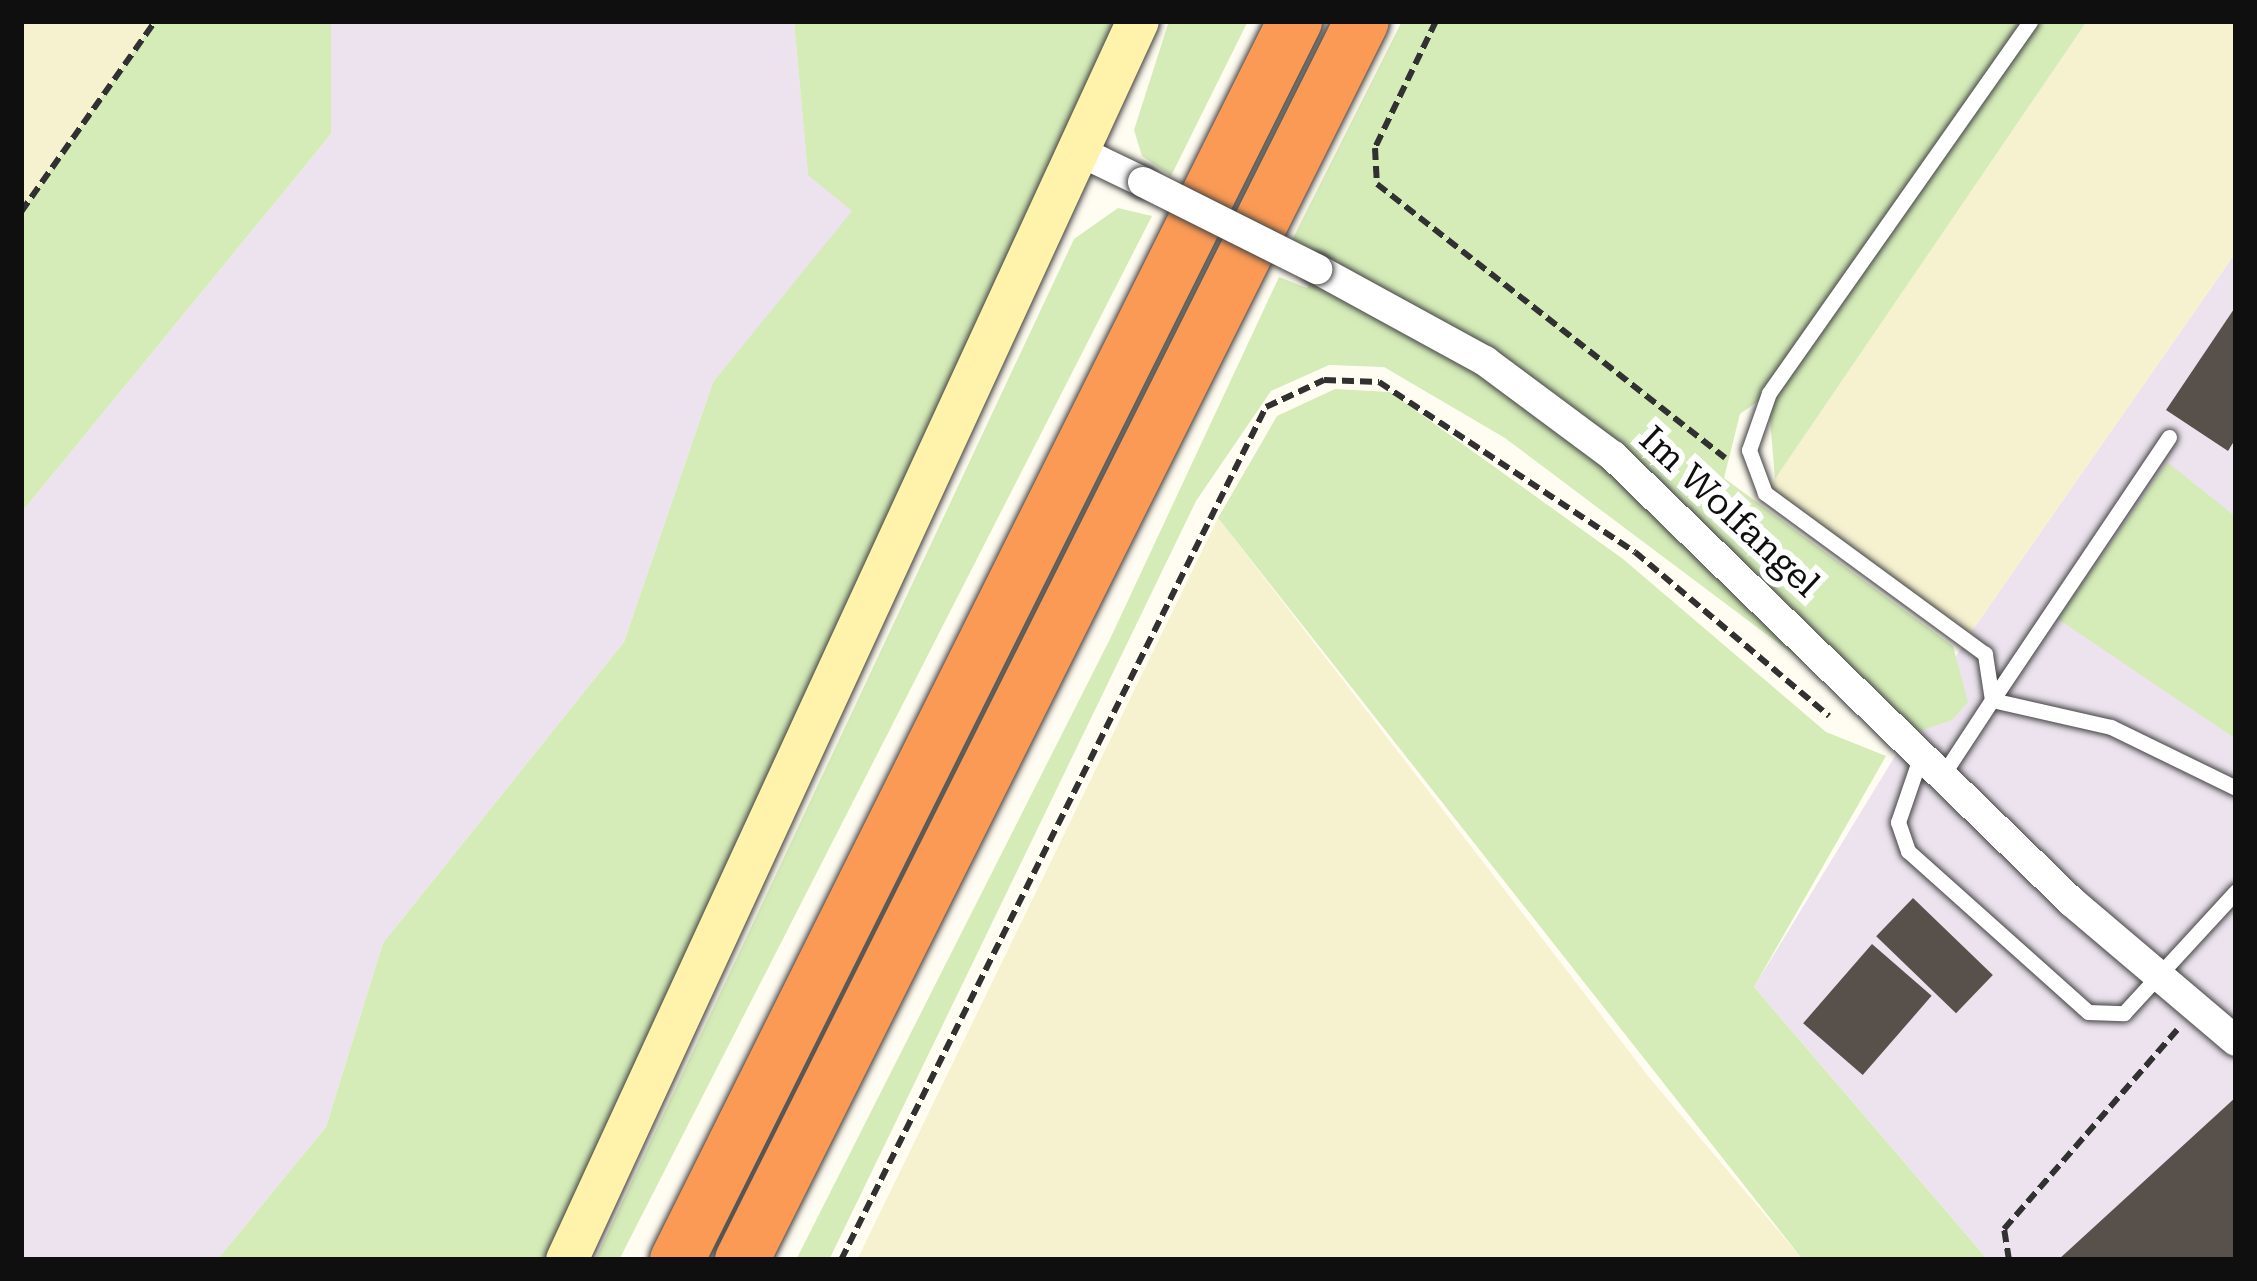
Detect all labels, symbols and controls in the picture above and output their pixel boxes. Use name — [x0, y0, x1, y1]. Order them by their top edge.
street label: Im Wolfangel — [1630, 418, 1828, 606]

